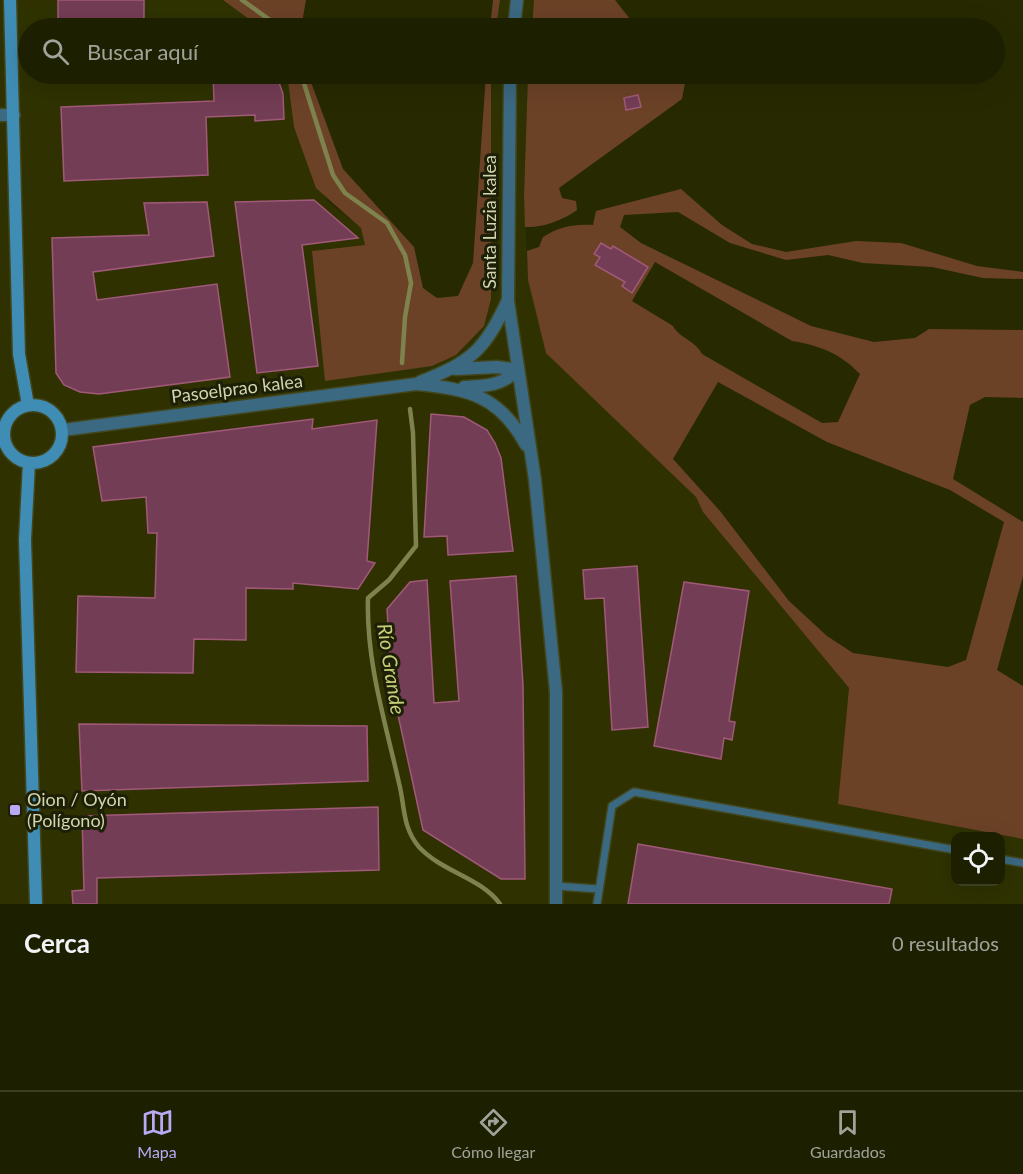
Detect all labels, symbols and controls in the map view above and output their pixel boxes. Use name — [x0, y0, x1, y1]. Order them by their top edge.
search box — [18, 18, 1005, 84]
icon: search — [39, 35, 72, 68]
text: Buscar aquí — [87, 38, 198, 65]
street label: Santa Luzia kalea — [478, 155, 500, 289]
street label: Pasoelprao kalea — [170, 369, 304, 407]
water label: Río Grande — [373, 622, 411, 716]
place label: Oion / Oyón (Polígono) — [27, 788, 127, 831]
marker: Oion / Oyón (Polígono) — [8, 803, 22, 817]
map controls — [951, 832, 1005, 886]
button: locate — [951, 832, 1005, 886]
text: Cerca — [24, 927, 90, 959]
text: 0 resultados — [892, 931, 999, 955]
tab: Mapa — [137, 1106, 177, 1161]
tab: Cómo llegar — [451, 1106, 535, 1161]
tab: Guardados — [810, 1106, 886, 1161]

